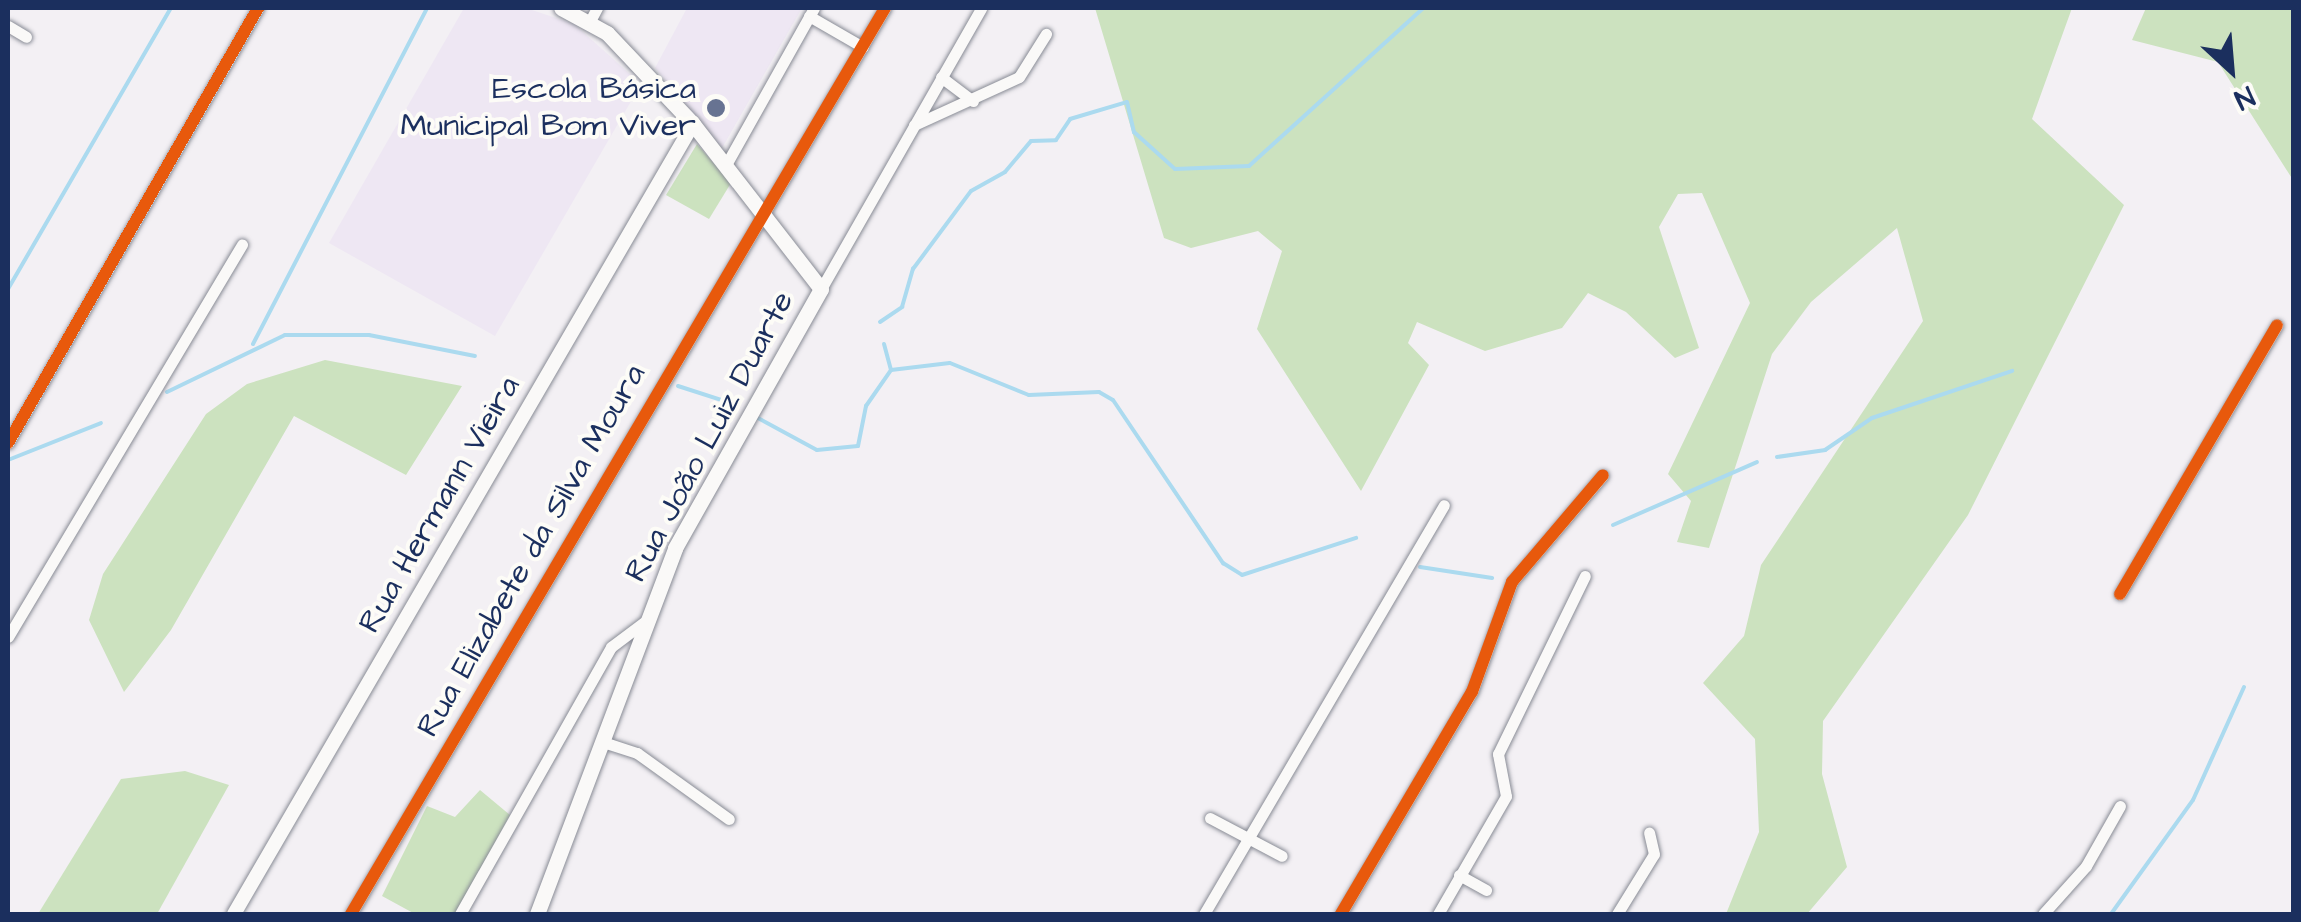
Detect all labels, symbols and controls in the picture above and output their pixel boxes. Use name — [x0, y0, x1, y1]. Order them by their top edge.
north arrow — [2181, 20, 2281, 120]
place label: Escola Básica Municipal Bom Viver — [400, 71, 696, 146]
text: N — [2228, 76, 2261, 119]
marker: Escola Básica Municipal Bom Viver — [705, 97, 727, 119]
street label: Rua João Luiz Duarte — [617, 285, 803, 589]
street label: Rua Elizabete da Silva Moura — [409, 358, 655, 744]
street label: Rua Hermann Vieira — [351, 370, 529, 640]

